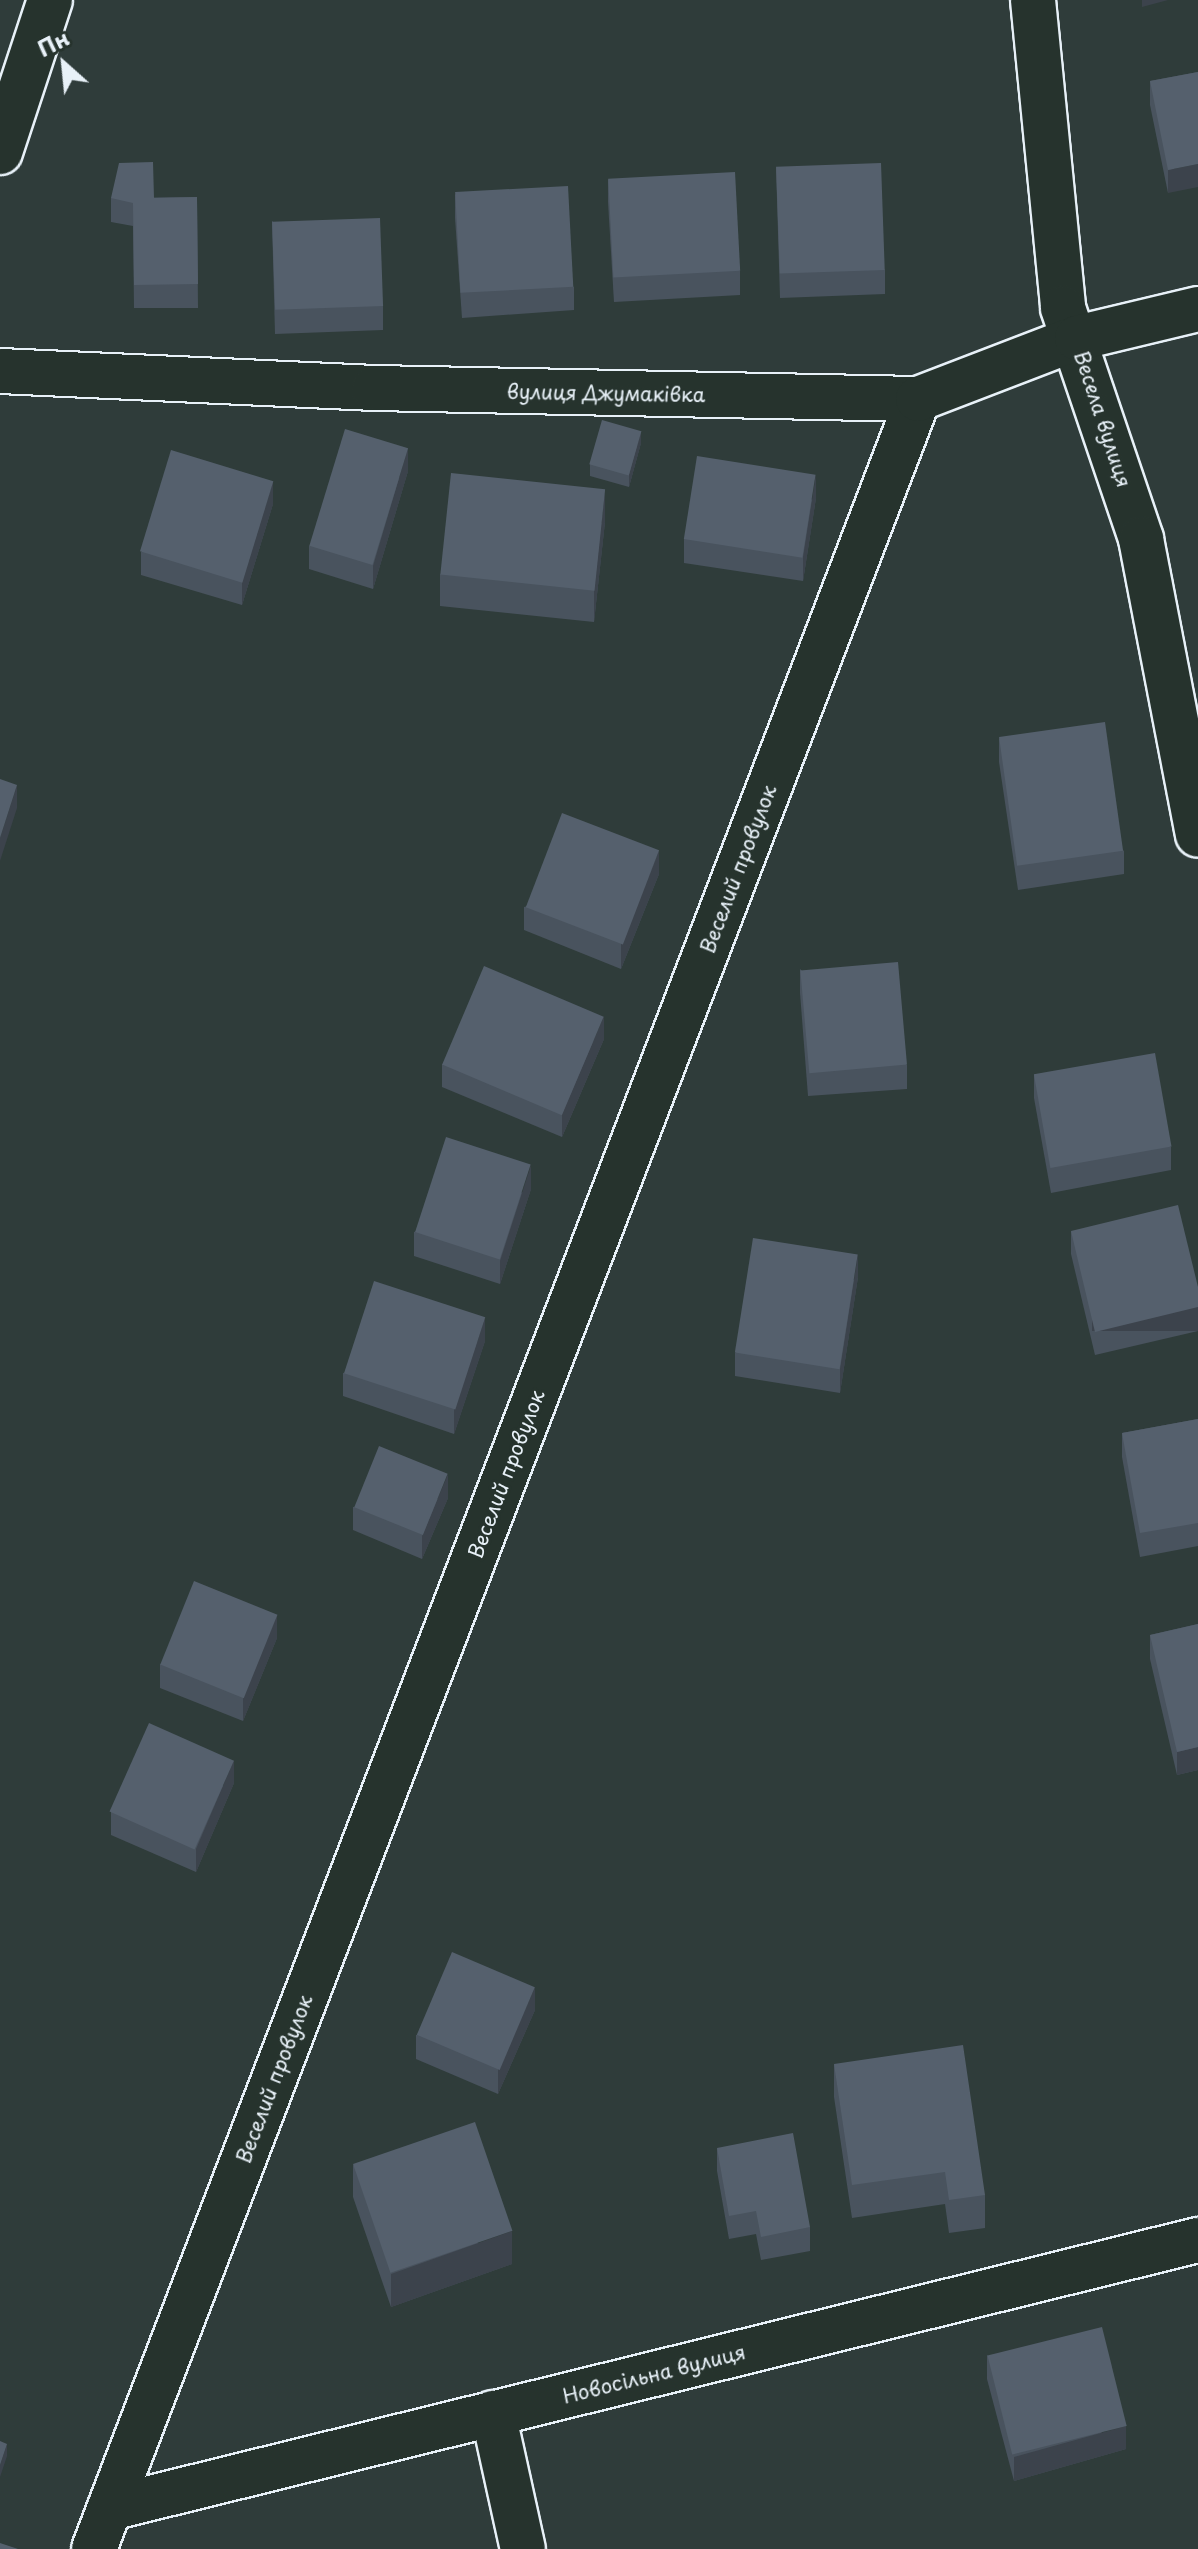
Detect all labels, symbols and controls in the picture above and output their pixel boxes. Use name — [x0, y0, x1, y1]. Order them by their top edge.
text: Пн — [31, 20, 75, 64]
north arrow — [24, 24, 104, 104]
street label: Весела вулиця — [1069, 347, 1137, 491]
street label: вулиця Джумаківка — [506, 379, 706, 407]
street label: Веселий провулок — [695, 782, 781, 956]
street label: Веселий провулок — [463, 1387, 549, 1561]
street label: Веселий провулок — [231, 1992, 317, 2166]
street label: Новосільна вулиця — [560, 2340, 748, 2408]

